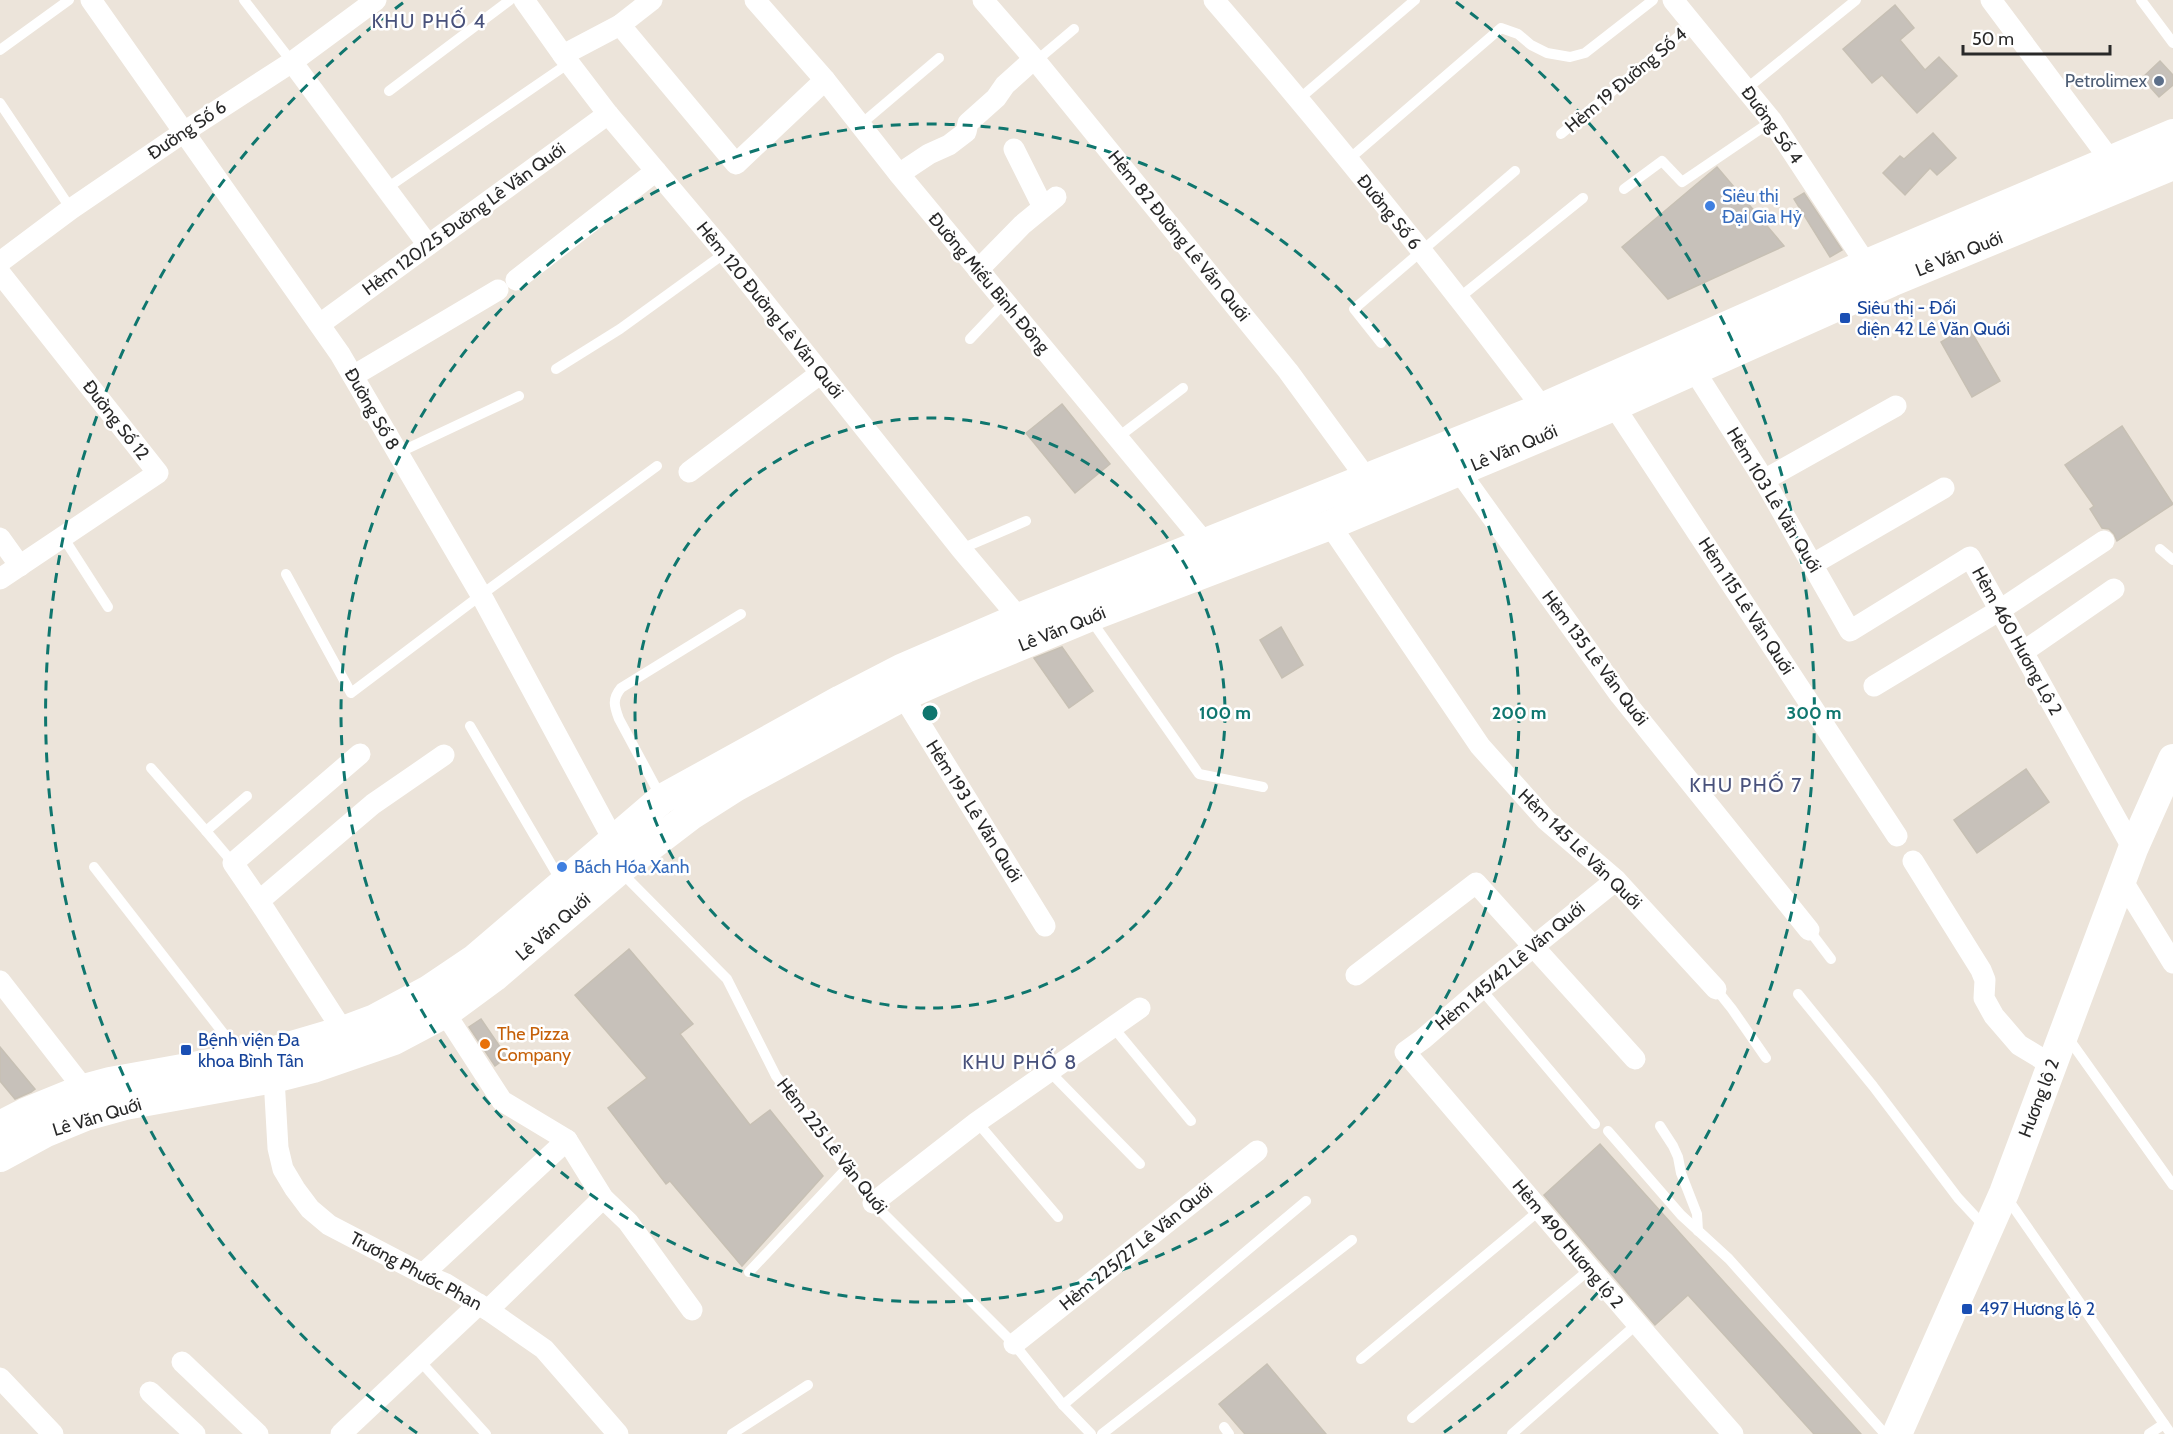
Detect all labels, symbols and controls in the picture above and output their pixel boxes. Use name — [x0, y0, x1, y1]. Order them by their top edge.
district label: KHU PHỐ 4 — [372, 7, 486, 33]
scale bar — [1963, 18, 2110, 56]
street label: Hẻm 19 Đường Số 4 — [1561, 23, 1691, 137]
text: 50 m — [1972, 28, 2014, 50]
place label: Petrolimex — [2065, 70, 2147, 92]
marker: Petrolimex — [2152, 74, 2166, 88]
street label: Đường Số 4 — [1737, 82, 1807, 168]
street label: Đường Số 6 — [143, 96, 231, 164]
street label: Hẻm 120/25 Đường Lê Văn Quới — [358, 138, 570, 300]
street label: Hẻm 82 Đường Lê Văn Quới — [1103, 146, 1255, 326]
street label: Đường Số 6 — [1352, 170, 1426, 254]
place label: Siêu thị Đại Gia Hỷ — [1722, 185, 1802, 228]
marker: Siêu thị Đại Gia Hỷ — [1703, 199, 1717, 213]
street label: Đường Miếu Bình Đông — [924, 208, 1055, 359]
street label: Hẻm 120 Đường Lê Văn Quới — [692, 217, 848, 403]
street label: Lê Văn Quới — [1912, 227, 2006, 281]
place label: Siêu thị - Đối diện 42 Lê Văn Quới — [1857, 297, 2010, 340]
marker: Siêu thị - Đối diện 42 Lê Văn Quới — [1838, 311, 1852, 325]
street label: Đường Số 8 — [340, 364, 404, 454]
street label: Đường Số 12 — [78, 376, 154, 464]
street label: Lê Văn Quới — [1467, 420, 1561, 476]
street label: Hẻm 103 Lê Văn Quới — [1722, 423, 1826, 577]
street label: Hẻm 115 Lê Văn Quới — [1693, 533, 1799, 679]
street label: Hẻm 460 Hương Lộ 2 — [1967, 563, 2067, 719]
street label: Hẻm 135 Lê Văn Quới — [1537, 586, 1653, 730]
street label: Lê Văn Quới — [1015, 602, 1109, 656]
text: 100 m — [1199, 702, 1251, 724]
text: 200 m — [1492, 702, 1546, 724]
text: 300 m — [1787, 702, 1841, 724]
centre of rings — [920, 703, 940, 723]
street label: Hẻm 193 Lê Văn Quới — [921, 736, 1027, 886]
district label: KHU PHỐ 7 — [1689, 771, 1803, 797]
street label: Hẻm 145 Lê Văn Quới — [1514, 784, 1646, 914]
place label: Bách Hóa Xanh — [574, 856, 690, 878]
marker: Bách Hóa Xanh — [555, 860, 569, 874]
street label: Lê Văn Quới — [511, 889, 595, 965]
street label: Hẻm 145/42 Lê Văn Quới — [1431, 897, 1589, 1035]
place label: The Pizza Company — [497, 1023, 571, 1066]
place label: Bệnh viện Đa khoa Bình Tân — [198, 1029, 304, 1072]
marker: The Pizza Company — [478, 1037, 492, 1051]
marker: Bệnh viện Đa khoa Bình Tân — [179, 1043, 193, 1057]
district label: KHU PHỐ 8 — [962, 1048, 1078, 1074]
street label: Hương lộ 2 — [2014, 1056, 2064, 1140]
street label: Hẻm 225 Lê Văn Quới — [772, 1074, 892, 1218]
street label: Lê Văn Quới — [50, 1093, 144, 1141]
street label: Hẻm 490 Hương lộ 2 — [1508, 1175, 1628, 1313]
street label: Hẻm 225/27 Lê Văn Quới — [1055, 1179, 1217, 1315]
street label: Trương Phước Phan — [346, 1227, 486, 1315]
place label: 497 Hương lộ 2 — [1979, 1298, 2095, 1320]
marker: 497 Hương lộ 2 — [1960, 1302, 1974, 1316]

